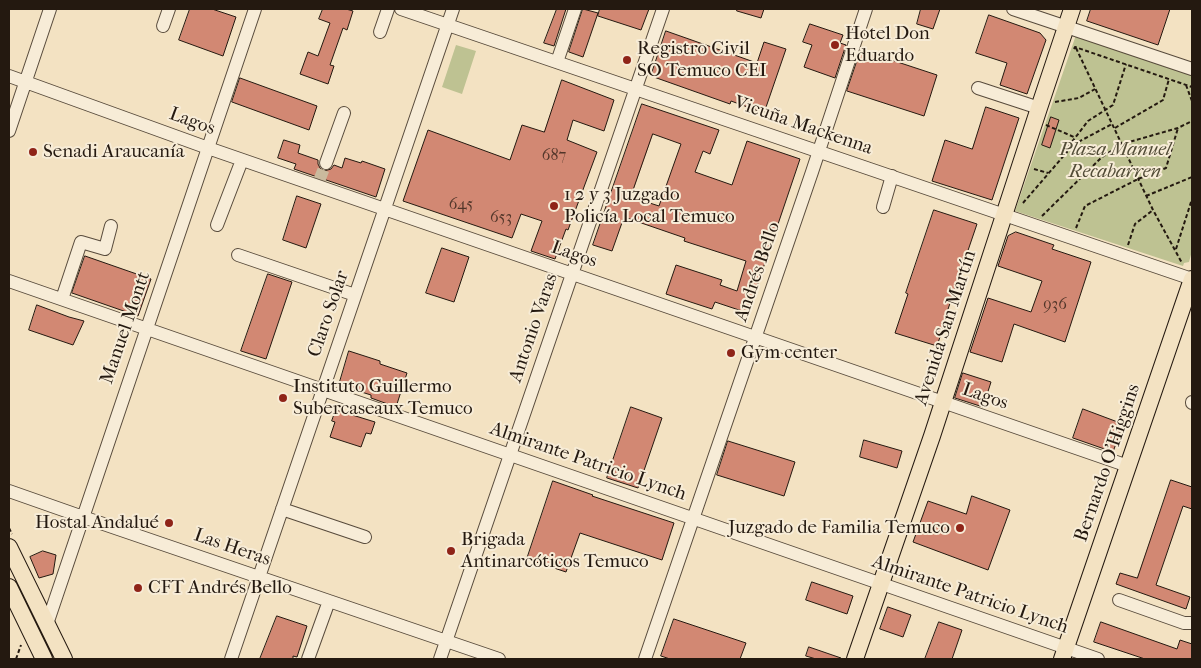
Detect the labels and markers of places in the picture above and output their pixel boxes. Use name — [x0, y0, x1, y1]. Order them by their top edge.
place label: Hotel Don Eduardo — [845, 23, 930, 67]
place label: Registro Civil SO Temuco CEI — [637, 38, 767, 82]
marker: Hotel Don Eduardo — [829, 39, 841, 51]
marker: Registro Civil SO Temuco CEI — [621, 54, 633, 66]
place label: Senadi Araucanía — [43, 141, 184, 163]
marker: Senadi Araucanía — [27, 146, 39, 158]
place label: 1 2 y 3 Juzgado Policía Local Temuco — [564, 184, 735, 228]
marker: 1 2 y 3 Juzgado Policía Local Temuco — [548, 200, 560, 212]
place label: Gym center — [741, 342, 837, 364]
marker: Gym center — [725, 347, 737, 359]
place label: Instituto Guillermo Subercaseaux Temuco — [293, 376, 473, 420]
marker: Instituto Guillermo Subercaseaux Temuco — [277, 392, 289, 404]
place label: Hostal Andalué — [35, 512, 159, 534]
marker: Hostal Andalué — [163, 517, 175, 529]
place label: Juzgado de Familia Temuco — [728, 517, 950, 539]
marker: Juzgado de Familia Temuco — [954, 522, 966, 534]
place label: Brigada Antinarcóticos Temuco — [461, 529, 649, 573]
marker: Brigada Antinarcóticos Temuco — [445, 545, 457, 557]
place label: CFT Andrés Bello — [148, 577, 292, 599]
marker: CFT Andrés Bello — [132, 582, 144, 594]

